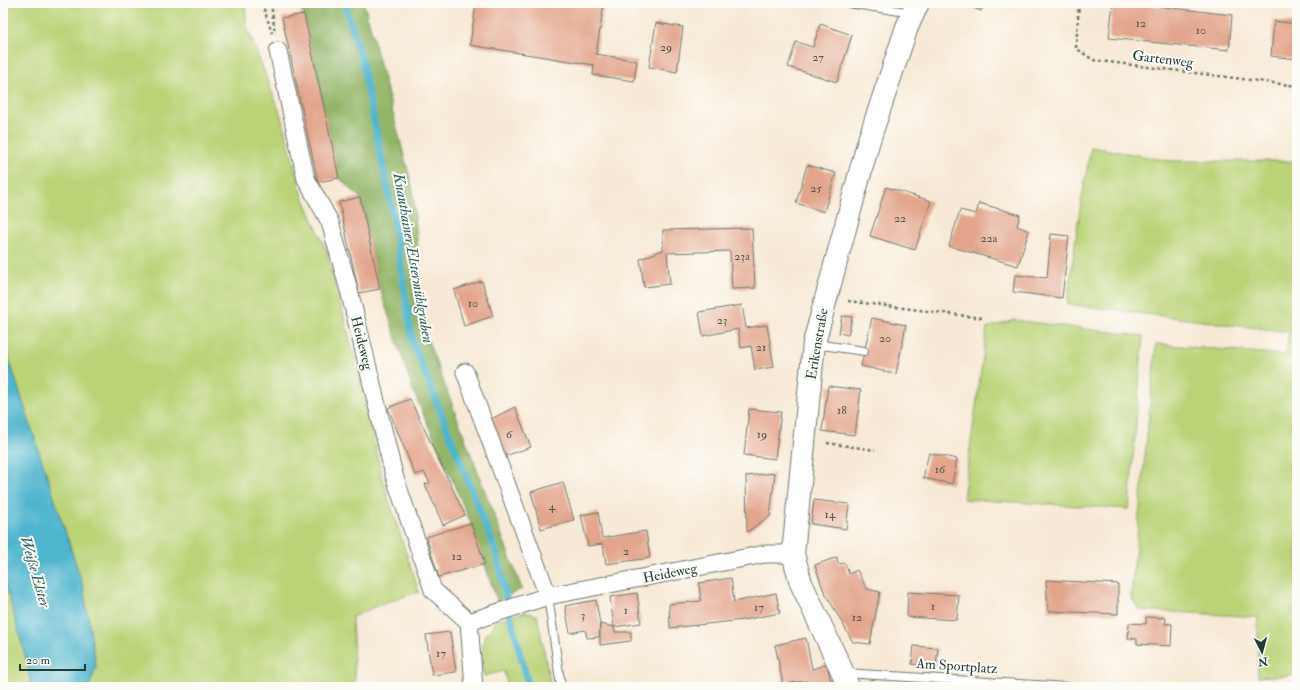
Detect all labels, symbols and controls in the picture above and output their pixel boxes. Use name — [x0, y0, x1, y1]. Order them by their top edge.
house number: 12 — [1136, 16, 1146, 31]
house number: 10 — [1196, 23, 1206, 38]
house number: 29 — [660, 40, 672, 55]
street label: Gartenweg — [1131, 47, 1196, 71]
house number: 27 — [812, 50, 824, 65]
water label: Knauthainer Elstermühlgraben — [389, 171, 437, 344]
house number: 25 — [810, 181, 822, 196]
house number: 22 — [894, 211, 906, 226]
house number: 22a — [980, 231, 999, 246]
house number: 23a — [734, 249, 751, 264]
house number: 10 — [468, 296, 478, 311]
street label: Erikenstraße — [802, 307, 832, 381]
house number: 23 — [717, 313, 727, 328]
street label: Heideweg — [347, 314, 377, 373]
house number: 20 — [879, 331, 891, 346]
house number: 21 — [756, 340, 766, 355]
house number: 18 — [837, 403, 847, 418]
house number: 6 — [506, 427, 513, 442]
house number: 19 — [757, 427, 767, 442]
house number: 16 — [935, 462, 946, 477]
house number: 4 — [549, 499, 556, 514]
house number: 14 — [825, 507, 836, 522]
water label: Weiße Elster — [16, 534, 55, 611]
house number: 2 — [623, 544, 629, 559]
house number: 12 — [452, 549, 462, 564]
street label: Heideweg — [641, 559, 700, 587]
house number: 1 — [931, 599, 935, 614]
house number: 17 — [754, 600, 764, 615]
house number: 1 — [624, 603, 628, 618]
house number: 3 — [581, 608, 585, 623]
house number: 12 — [852, 610, 862, 625]
north arrow — [1242, 632, 1282, 672]
scale bar — [20, 646, 85, 672]
house number: 17 — [436, 646, 446, 661]
text: 20 m — [26, 653, 51, 668]
text: N — [1256, 654, 1270, 669]
street label: Am Sportplatz — [915, 655, 999, 678]

